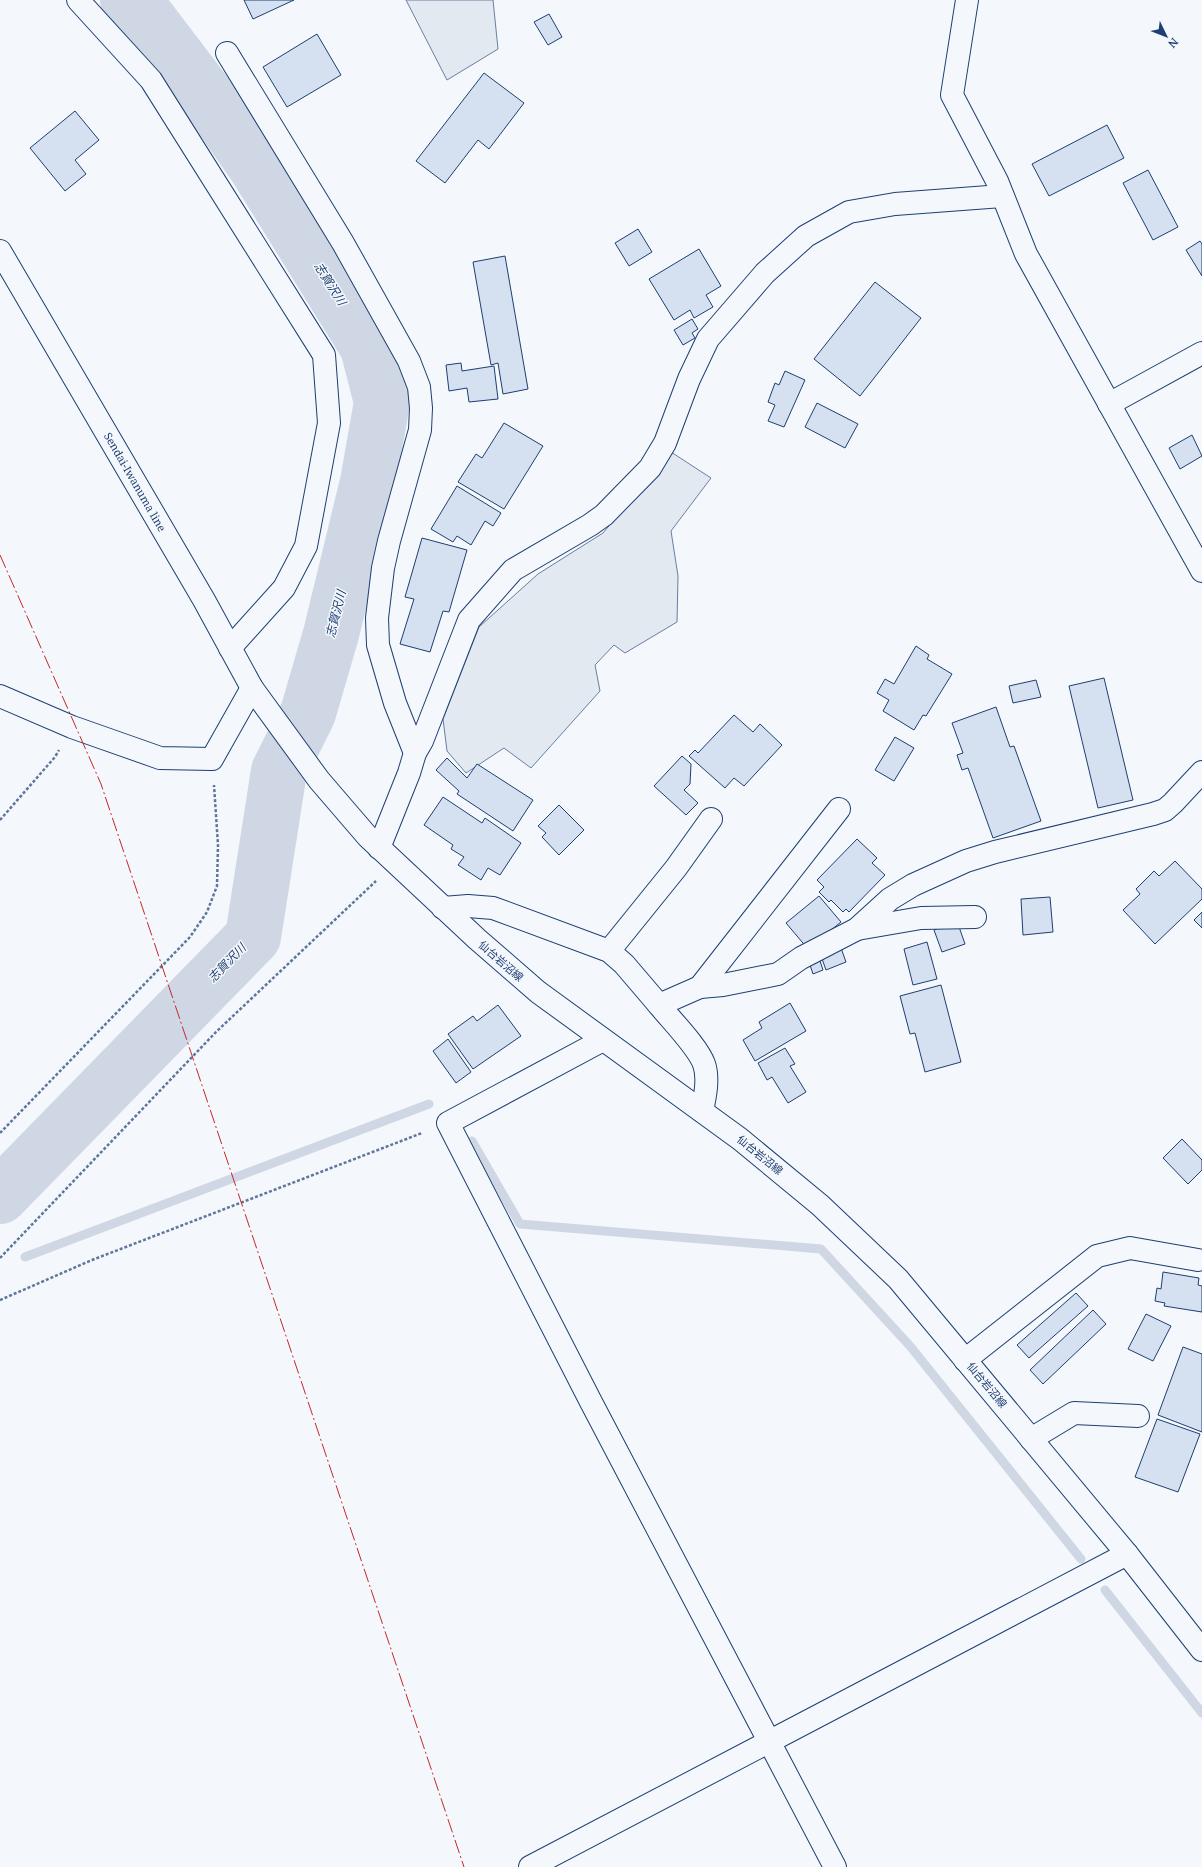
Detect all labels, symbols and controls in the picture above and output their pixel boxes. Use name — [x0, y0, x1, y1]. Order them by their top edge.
north arrow — [1146, 16, 1186, 56]
text: N — [1165, 35, 1182, 52]
water label: 志賀沢川 — [310, 259, 351, 310]
street label: Sendai-Iwanuma line — [101, 430, 170, 534]
water label: 志賀沢川 — [321, 587, 350, 639]
street label: 仙台岩沼線 — [476, 937, 527, 984]
water label: 志賀沢川 — [204, 938, 251, 986]
street label: 仙台岩沼線 — [734, 1131, 786, 1178]
street label: 仙台岩沼線 — [964, 1359, 1011, 1411]

